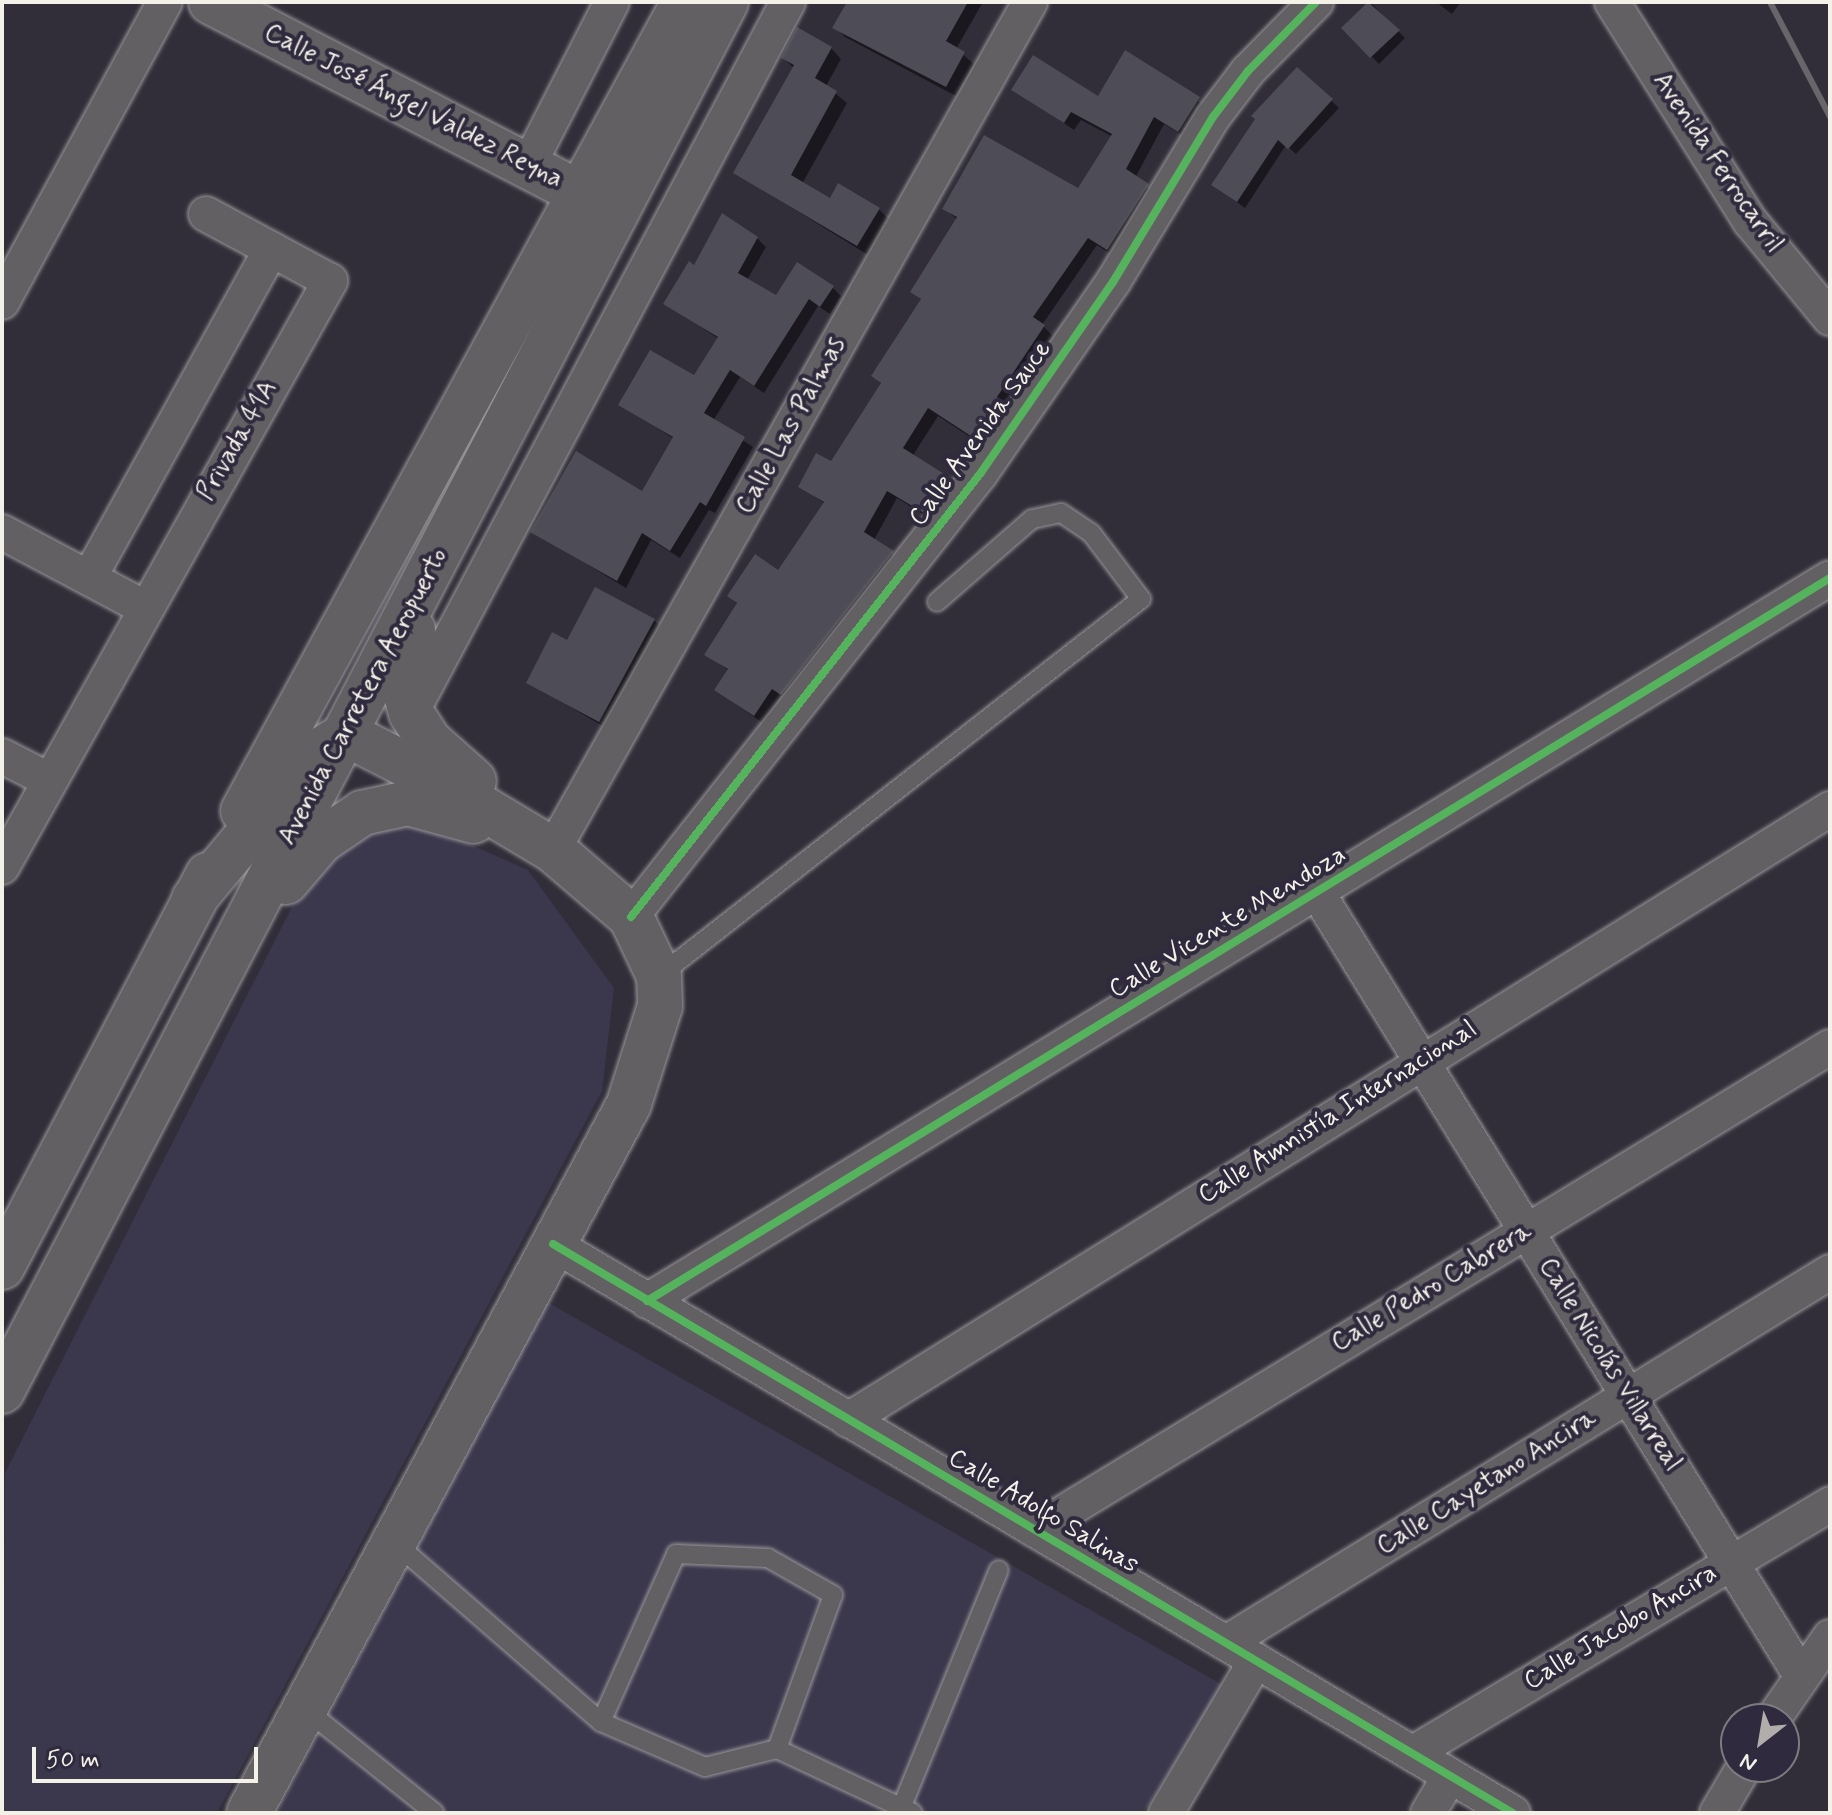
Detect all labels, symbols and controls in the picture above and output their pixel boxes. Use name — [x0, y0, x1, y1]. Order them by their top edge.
street label: Calle José Ángel Valdez Reyna — [255, 16, 571, 198]
street label: Avenida Ferrocarril — [1645, 67, 1789, 259]
street label: Calle Las Palmas — [730, 332, 854, 520]
street label: Calle Avenida Sauce — [904, 337, 1058, 531]
street label: Privada 41A — [191, 375, 285, 507]
street label: Avenida Carretera Aeropuerto — [272, 542, 456, 852]
street label: Calle Vicente Mendoza — [1106, 841, 1350, 1005]
street label: Calle Amnistía Internacional — [1192, 1014, 1484, 1212]
street label: Calle Pedro Cabrera — [1327, 1216, 1537, 1360]
street label: Calle Nicolás Villarreal — [1532, 1254, 1686, 1476]
street label: Calle Cayetano Ancira — [1371, 1403, 1603, 1563]
street label: Calle Adolfo Salinas — [942, 1443, 1144, 1581]
street label: Calle Jacobo Ancira — [1519, 1558, 1723, 1698]
north arrow — [1720, 1703, 1800, 1783]
scale bar — [36, 1731, 262, 1781]
text: 50 m — [46, 1745, 100, 1776]
text: N — [1735, 1746, 1762, 1778]

